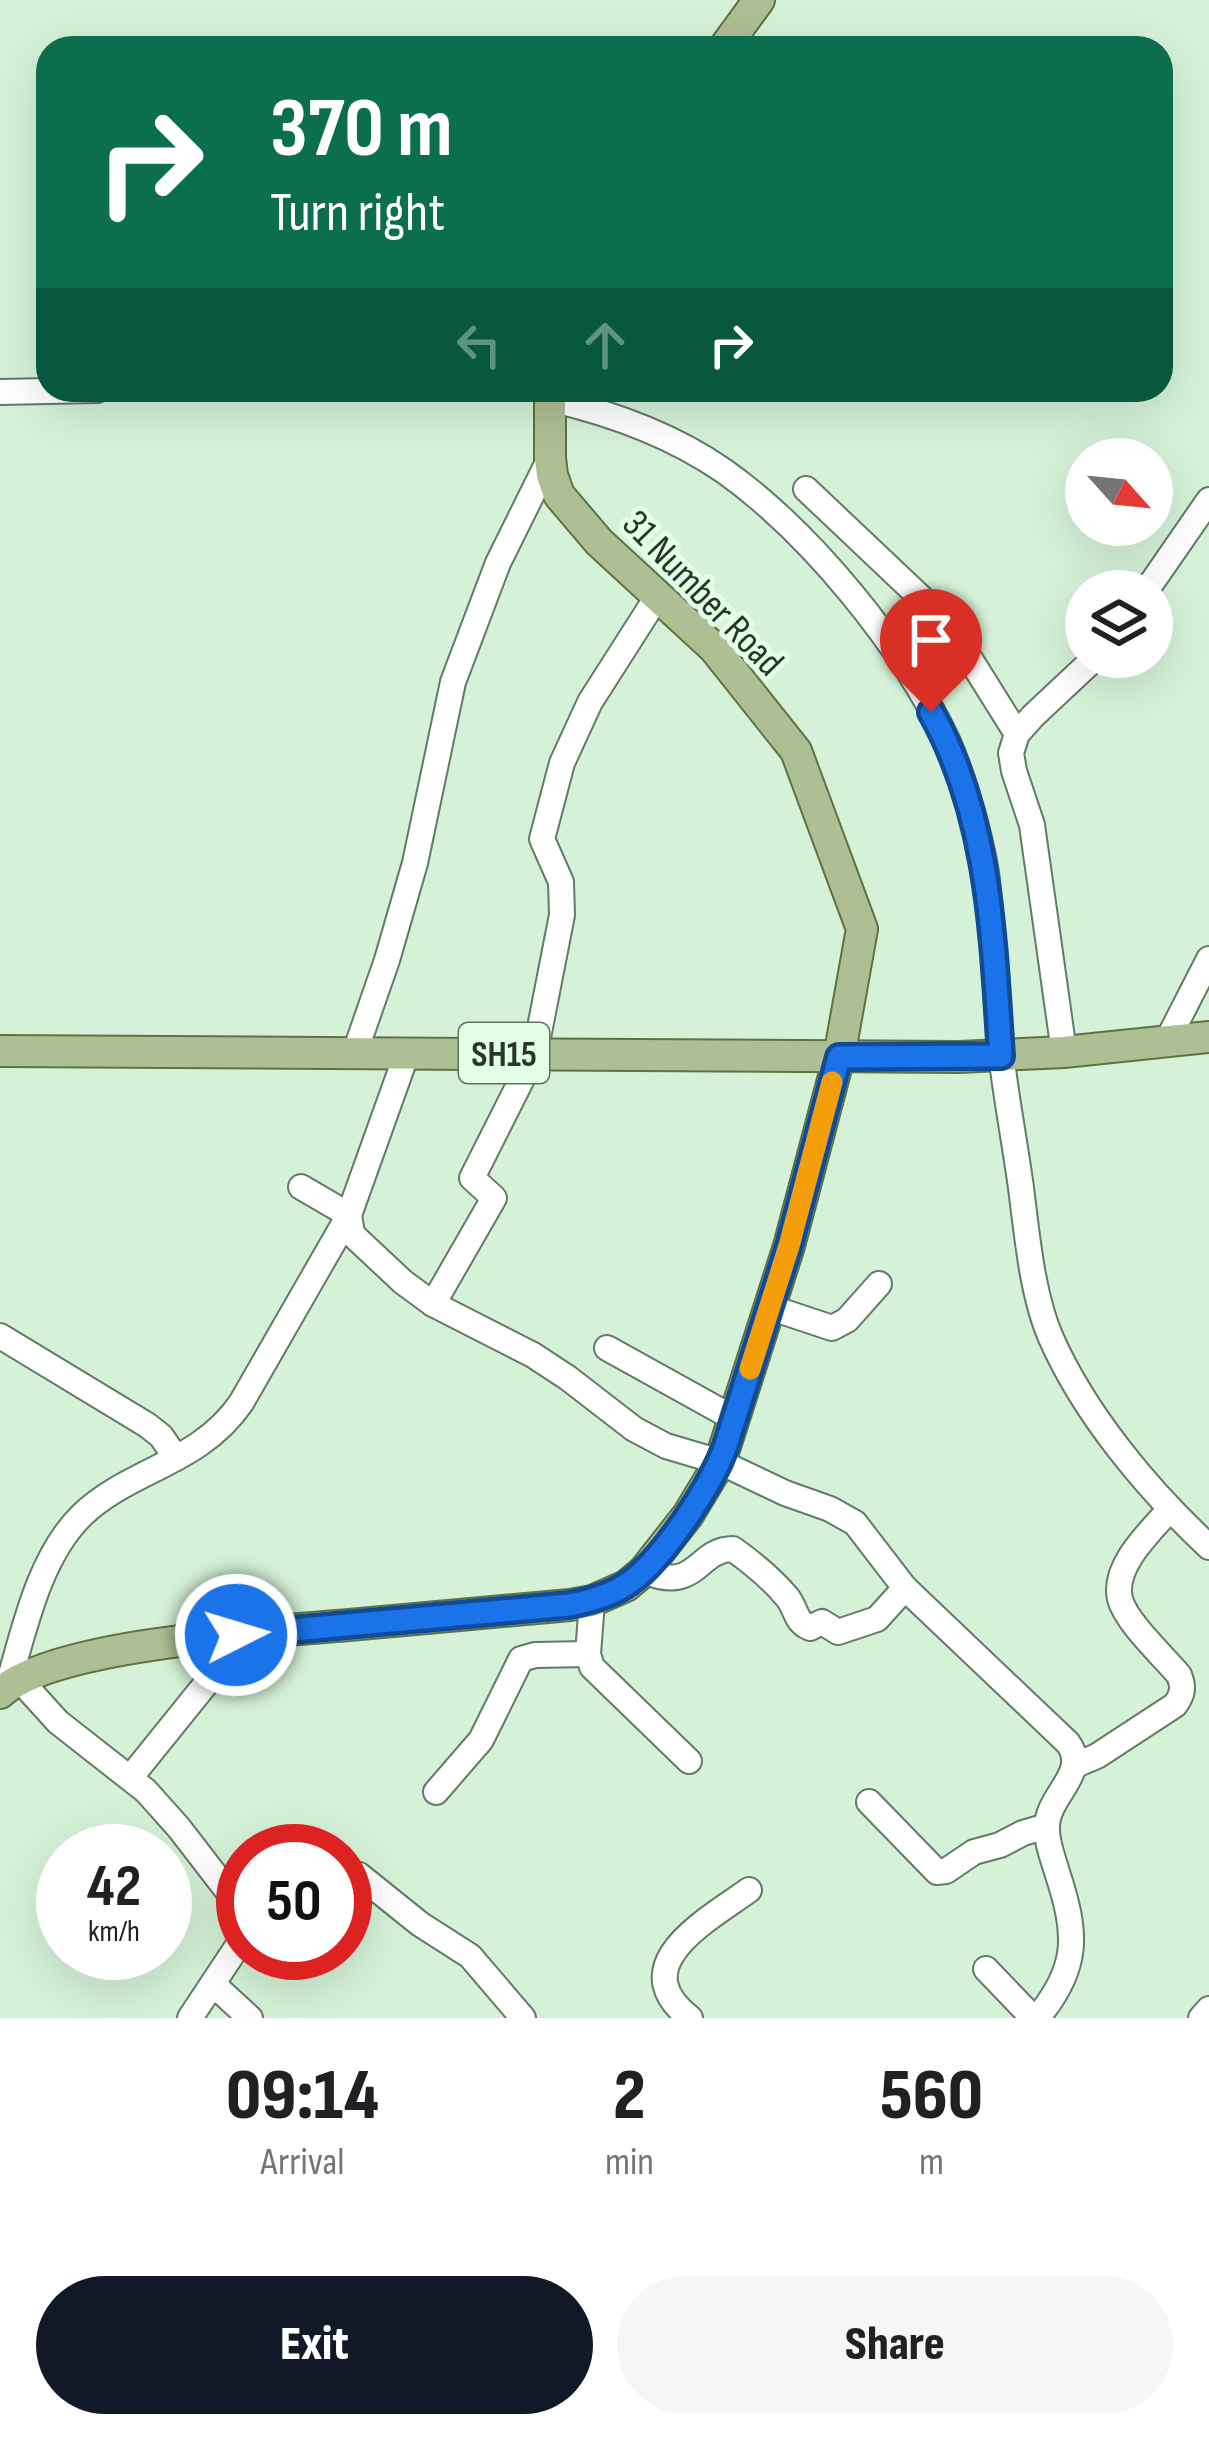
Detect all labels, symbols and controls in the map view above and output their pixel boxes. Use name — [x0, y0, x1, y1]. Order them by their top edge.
text: 370 m — [270, 79, 453, 180]
icon: right — [72, 84, 228, 240]
text: Turn right — [270, 181, 445, 246]
icon: left — [446, 312, 512, 378]
icon: ahead — [572, 312, 638, 378]
icon: right — [698, 312, 764, 378]
north arrow — [1065, 438, 1173, 546]
map controls — [1065, 438, 1173, 678]
street label: 31 Number Road — [612, 501, 793, 686]
button: layers — [1065, 570, 1173, 678]
pin — [880, 589, 982, 712]
icon: arrive — [898, 607, 964, 673]
road number: SH15 — [459, 1023, 549, 1083]
position arrow — [173, 1572, 299, 1698]
speed limit sign: 50 — [216, 1824, 372, 1980]
text: 42 — [87, 1851, 141, 1923]
text: km/h — [88, 1914, 140, 1950]
text: 09:14 — [226, 2053, 379, 2140]
text: 2 — [613, 2053, 646, 2140]
text: 560 — [880, 2053, 983, 2140]
text: Arrival — [261, 2139, 344, 2186]
text: min — [605, 2139, 654, 2186]
text: m — [919, 2139, 944, 2186]
button: Exit — [36, 2276, 593, 2414]
button: Share — [617, 2276, 1173, 2414]

